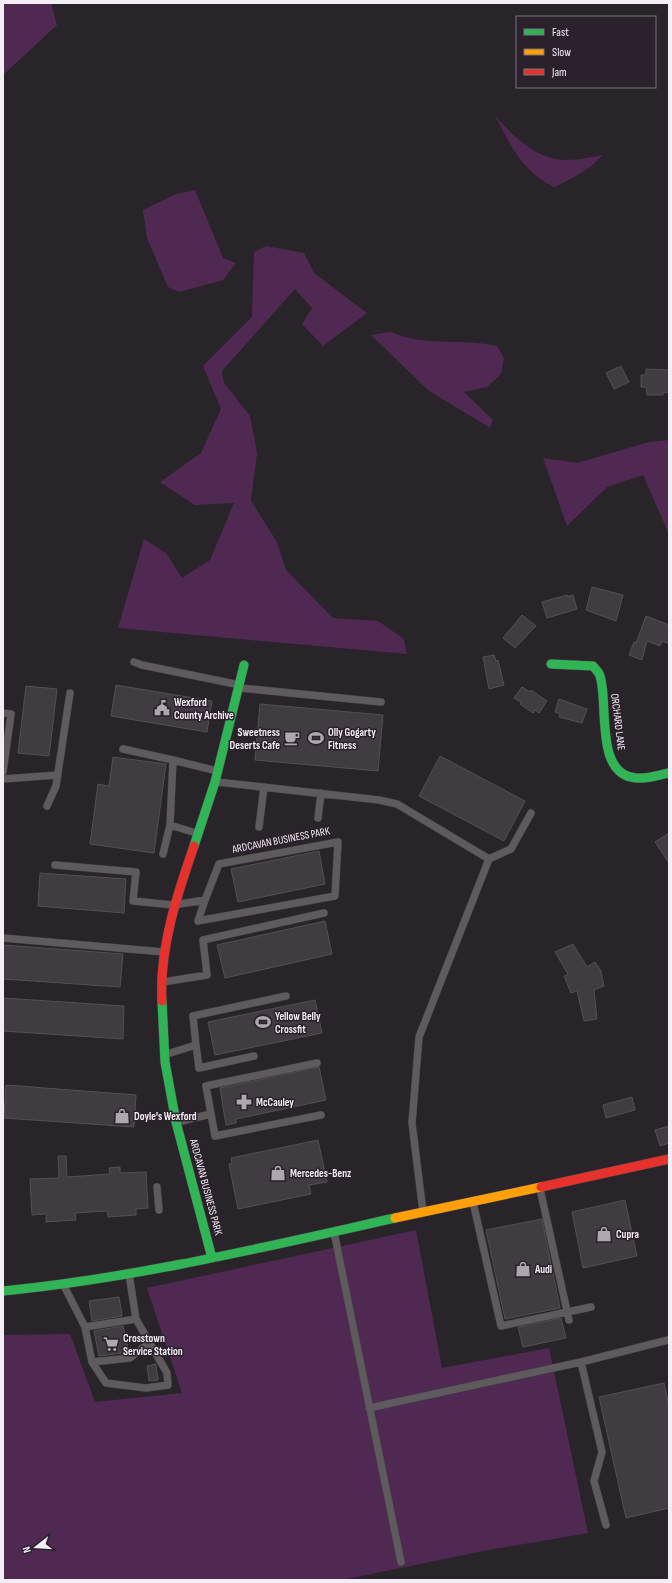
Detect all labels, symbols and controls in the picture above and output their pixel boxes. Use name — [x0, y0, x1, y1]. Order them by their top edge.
legend — [516, 16, 656, 88]
text: Fast — [552, 25, 569, 40]
text: Slow — [552, 45, 571, 60]
text: Jam — [551, 65, 567, 80]
street label: ORCHARD LANE — [608, 693, 628, 751]
place label: Wexford County Archive — [174, 696, 234, 722]
public building icon: Wexford County Archive — [153, 699, 171, 717]
place label: Sweetness Deserts Cafe — [230, 726, 280, 752]
place label: Olly Gogarty Fitness — [328, 726, 376, 752]
cafe icon: Sweetness Deserts Cafe — [283, 729, 301, 747]
sports icon: Olly Gogarty Fitness — [307, 729, 325, 747]
street label: ARDCAVAN BUSINESS PARK — [230, 824, 331, 856]
place label: Yellow Belly Crossfit — [275, 1010, 321, 1036]
sports icon: Yellow Belly Crossfit — [254, 1013, 272, 1031]
pharmacy icon: McCauley — [235, 1093, 253, 1111]
place label: McCauley — [256, 1096, 294, 1109]
shop icon: Doyle's Wexford — [113, 1107, 131, 1125]
place label: Doyle's Wexford — [134, 1110, 197, 1123]
street label: ARDCAVAN BUSINESS PARK — [187, 1136, 225, 1237]
shop icon: Mercedes-Benz — [269, 1164, 287, 1182]
place label: Mercedes-Benz — [290, 1167, 352, 1180]
shop icon: Cupra — [595, 1225, 613, 1243]
place label: Cupra — [616, 1228, 639, 1241]
shop icon: Audi — [514, 1260, 532, 1278]
place label: Audi — [534, 1263, 552, 1276]
place label: Crosstown Service Station — [123, 1332, 183, 1358]
supermarket icon: Crosstown Service Station — [102, 1335, 120, 1353]
north arrow — [16, 1527, 56, 1567]
text: N — [20, 1545, 34, 1554]

